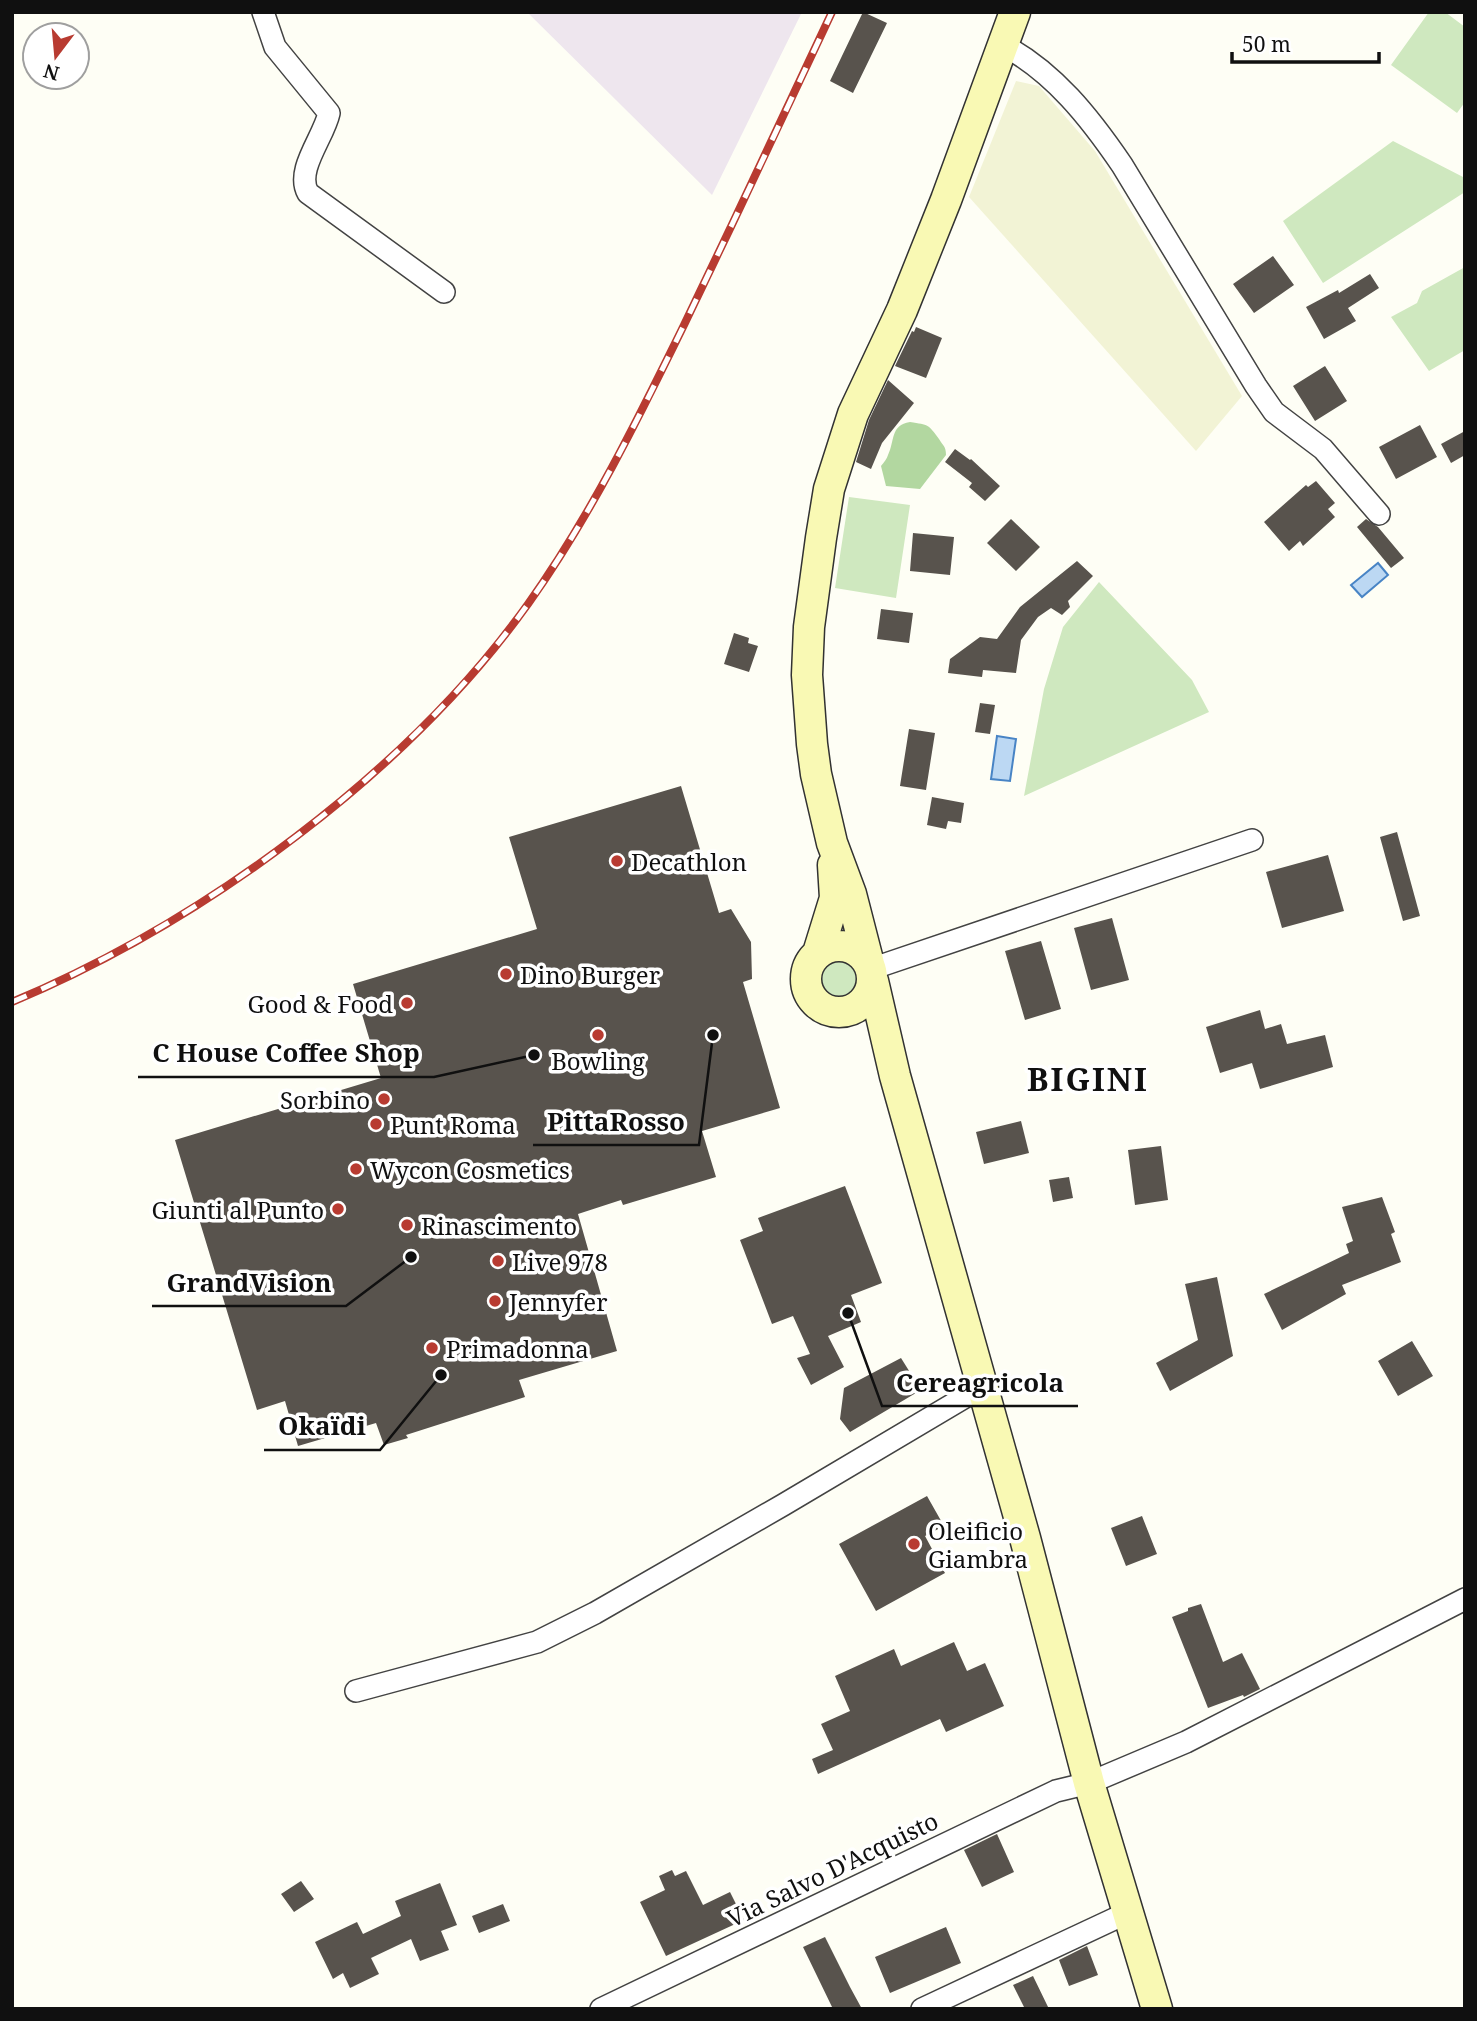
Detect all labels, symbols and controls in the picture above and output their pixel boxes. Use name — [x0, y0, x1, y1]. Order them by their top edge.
north arrow — [21, 21, 91, 91]
scale bar — [1232, 21, 1379, 65]
text: 50 m — [1242, 30, 1291, 58]
text: N — [41, 58, 62, 87]
place label: Decathlon — [631, 845, 747, 878]
marker: Decathlon — [609, 853, 625, 869]
place label: Dino Burger — [520, 958, 660, 991]
marker: Dino Burger — [498, 966, 514, 982]
place label: Good & Food — [248, 987, 393, 1020]
marker: Good & Food — [399, 995, 415, 1011]
marker: Bowling — [590, 1027, 606, 1043]
callout: C House Coffee Shop — [138, 1030, 434, 1077]
text: C House Coffee Shop — [152, 1034, 420, 1070]
place label: Bowling — [551, 1044, 645, 1077]
district label: BIGINI — [1027, 1057, 1149, 1100]
place label: Sorbino — [280, 1083, 370, 1116]
marker: Sorbino — [376, 1091, 392, 1107]
callout: PittaRosso — [533, 1098, 699, 1145]
text: PittaRosso — [547, 1103, 685, 1139]
place label: Punt Roma — [390, 1108, 516, 1141]
marker: Punt Roma — [368, 1116, 384, 1132]
place label: Wycon Cosmetics — [370, 1153, 570, 1186]
marker: Wycon Cosmetics — [348, 1161, 364, 1177]
place label: Giunti al Punto — [151, 1193, 324, 1226]
marker: Giunti al Punto — [330, 1201, 346, 1217]
place label: Rinascimento — [421, 1209, 577, 1242]
marker: Rinascimento — [399, 1217, 415, 1233]
place label: Live 978 — [512, 1245, 608, 1278]
marker: Live 978 — [490, 1253, 506, 1269]
callout: GrandVision — [152, 1259, 346, 1306]
text: GrandVision — [166, 1264, 332, 1300]
place label: Jennyfer — [508, 1285, 607, 1318]
marker: Jennyfer — [487, 1293, 503, 1309]
place label: Primadonna — [446, 1332, 589, 1365]
marker: Primadonna — [424, 1340, 440, 1356]
callout: Cereagricola — [882, 1359, 1078, 1406]
text: Cereagricola — [896, 1364, 1064, 1400]
callout: Okaïdi — [264, 1403, 380, 1450]
text: Okaïdi — [278, 1407, 366, 1443]
place label: Oleificio Giambra — [928, 1514, 1028, 1575]
marker: Oleificio Giambra — [906, 1536, 922, 1552]
street label: Via Salvo D'Acquisto — [721, 1803, 943, 1935]

